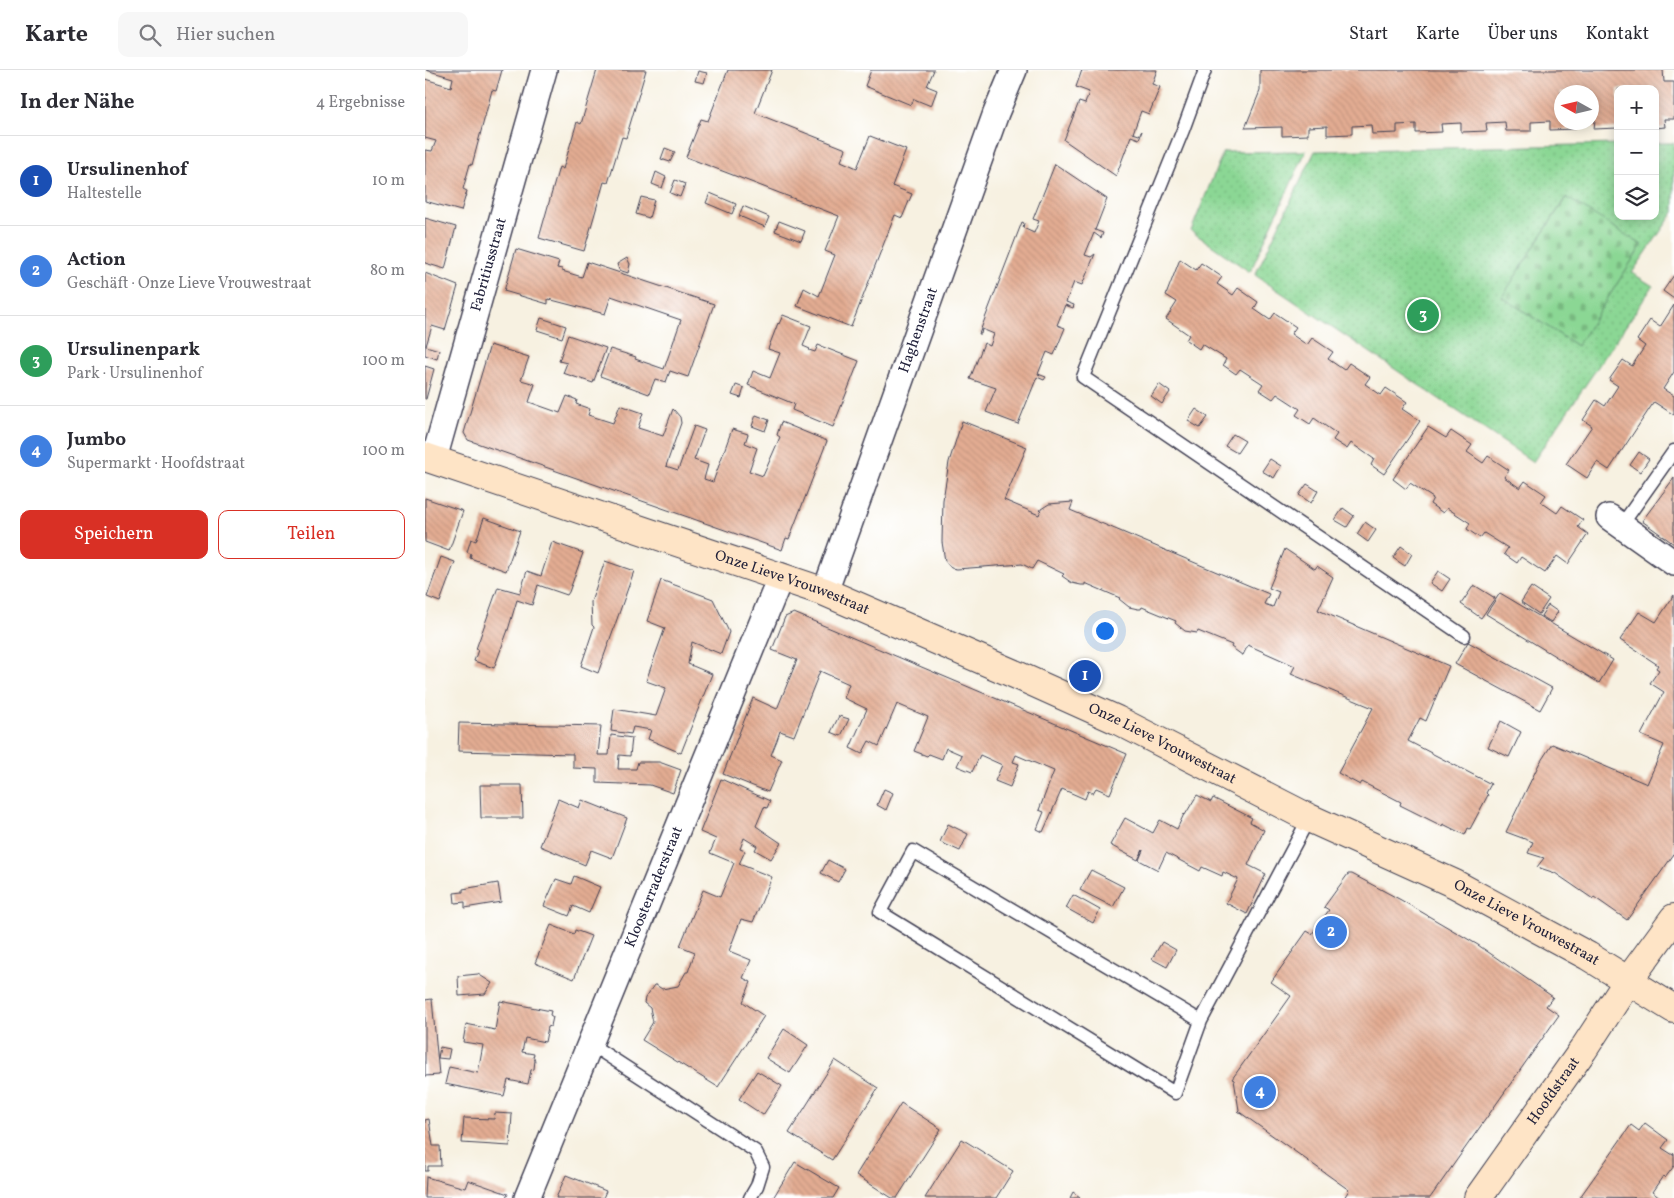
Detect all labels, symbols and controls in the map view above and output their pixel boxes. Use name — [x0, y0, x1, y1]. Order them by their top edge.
search box — [118, 12, 468, 57]
text: Karte — [25, 18, 88, 52]
icon: search — [136, 21, 164, 49]
text: Hier suchen — [176, 22, 275, 48]
text: Start — [1349, 22, 1388, 47]
text: Karte — [1416, 22, 1460, 47]
text: Über uns — [1488, 22, 1558, 47]
text: Kontakt — [1586, 22, 1649, 47]
north arrow — [1554, 85, 1599, 130]
map controls — [1614, 85, 1659, 220]
button: + — [1614, 85, 1659, 130]
text: In der Nähe — [20, 88, 135, 117]
text: 4 Ergebnisse — [316, 92, 405, 114]
button: − — [1614, 130, 1659, 175]
text: Ursulinenhof — [67, 157, 187, 183]
text: 1 — [33, 170, 39, 192]
text: 10 m — [372, 170, 405, 192]
button: layers — [1614, 175, 1659, 220]
text: Haltestelle — [67, 183, 142, 205]
street label: Fabritiusstraat — [466, 215, 512, 314]
text: Action — [67, 247, 126, 273]
text: 2 — [32, 260, 40, 282]
text: 80 m — [370, 260, 405, 282]
text: Geschäft · Onze Lieve Vrouwestraat — [67, 273, 312, 295]
street label: Haghenstraat — [894, 285, 943, 376]
pin: 3 — [1407, 296, 1439, 334]
text: Ursulinenpark — [67, 337, 200, 363]
text: 3 — [32, 350, 40, 372]
text: 100 m — [362, 350, 405, 372]
text: Park · Ursulinenhof — [67, 363, 202, 385]
text: Jumbo — [67, 427, 126, 453]
text: 4 — [31, 440, 41, 462]
text: 100 m — [362, 440, 405, 462]
text: Supermarkt · Hoofdstraat — [67, 453, 245, 475]
button: Speichern — [20, 510, 208, 559]
button: Teilen — [218, 510, 405, 559]
street label: Onze Lieve Vrouwestraat — [712, 545, 873, 620]
your location — [1092, 618, 1118, 644]
pin: 1 — [1069, 657, 1101, 695]
street label: Onze Lieve Vrouwestraat — [1085, 698, 1240, 790]
street label: Kloosterraderstraat — [620, 823, 688, 951]
street label: Onze Lieve Vrouwestraat — [1450, 875, 1603, 971]
pin: 2 — [1315, 913, 1347, 951]
street label: Hoofdstraat — [1522, 1053, 1585, 1129]
pin: 4 — [1244, 1073, 1276, 1111]

